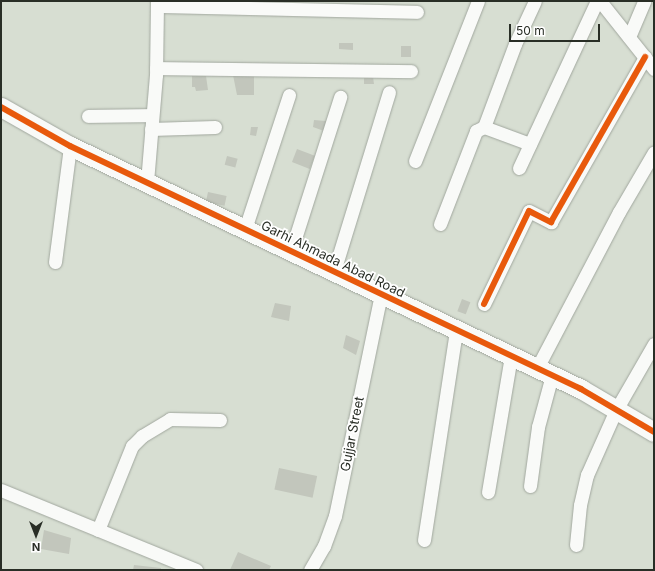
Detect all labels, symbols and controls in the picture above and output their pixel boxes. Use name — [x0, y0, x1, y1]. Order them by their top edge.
scale bar — [511, 16, 602, 42]
text: 50 m — [516, 23, 545, 38]
street label: Garhi Ahmada Abad Road — [258, 217, 408, 301]
street label: Gujjar Street — [337, 395, 367, 473]
north arrow — [16, 515, 56, 555]
text: N — [32, 540, 40, 554]

